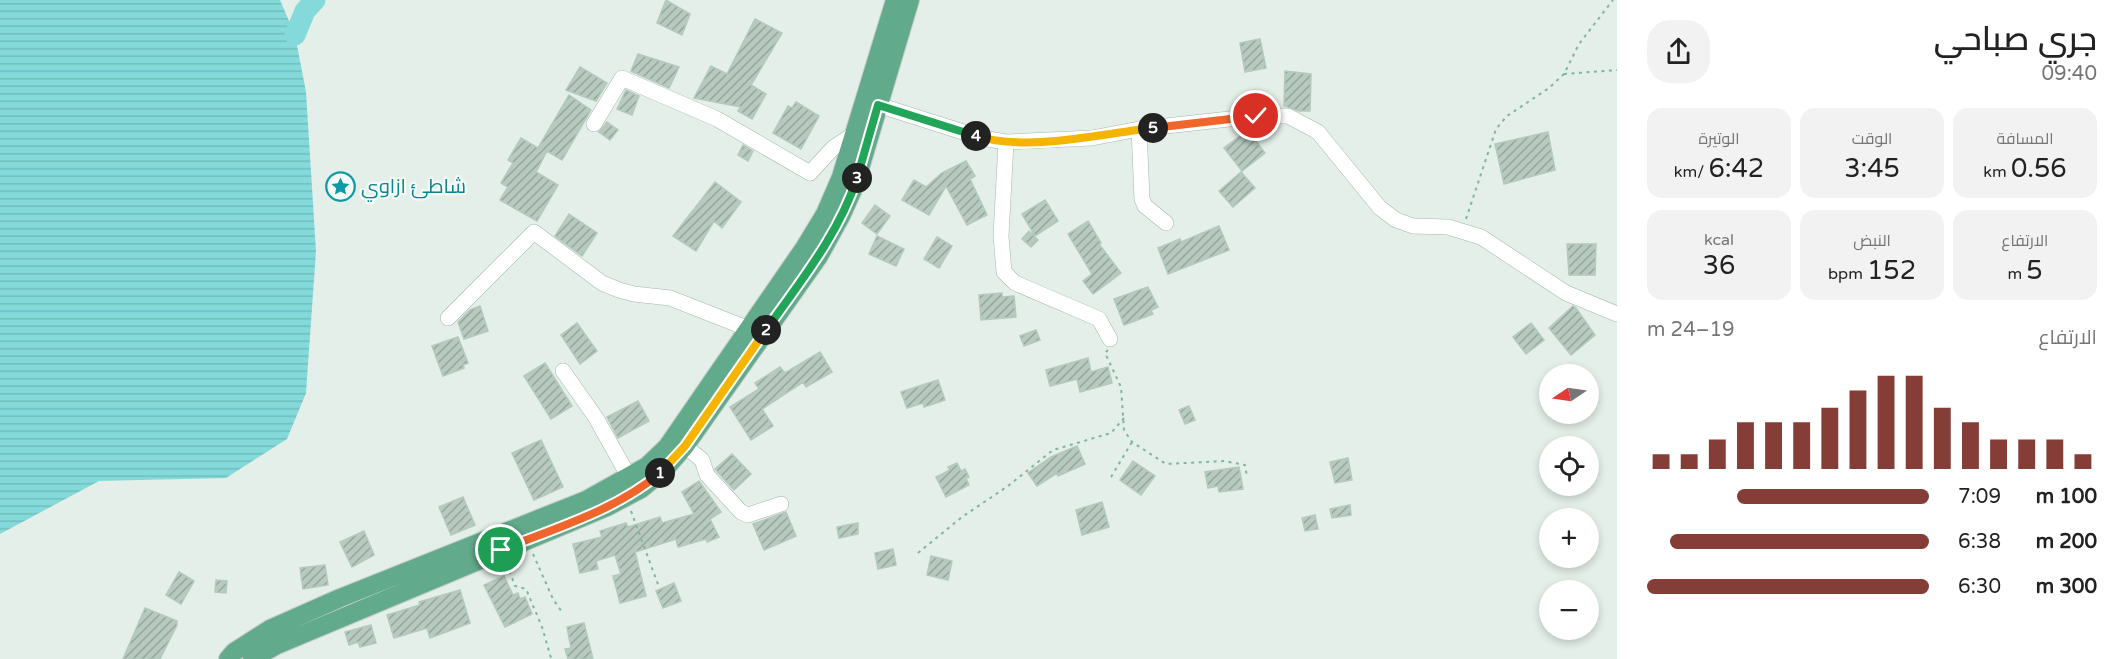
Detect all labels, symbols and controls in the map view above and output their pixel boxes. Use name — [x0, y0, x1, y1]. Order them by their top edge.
button: share — [1647, 20, 1710, 83]
text: جري صباحي — [1934, 20, 2097, 59]
text: 09:40 — [2042, 62, 2097, 86]
pin — [1230, 90, 1281, 141]
icon: check — [1239, 99, 1272, 132]
pin: 5 — [1138, 113, 1168, 143]
text: 5 — [1148, 118, 1158, 138]
pin: 4 — [961, 121, 991, 151]
text: 4 — [971, 126, 981, 146]
text: الوتيرة — [1698, 129, 1740, 149]
text: الوقت — [1852, 129, 1892, 149]
text: المسافة — [1997, 129, 2053, 149]
text: 6:42 — [1708, 153, 1764, 184]
text: 3:45 — [1844, 153, 1900, 184]
text: 0.56 — [2011, 153, 2067, 184]
text: /km — [1674, 162, 1708, 182]
text: km — [1983, 162, 2011, 182]
pin: 3 — [842, 163, 872, 193]
text: 3 — [852, 168, 862, 188]
place icon: شاطئ ازاوي — [324, 170, 356, 202]
place label: شاطئ ازاوي — [361, 175, 466, 202]
text: kcal — [1704, 230, 1734, 250]
text: النبض — [1853, 231, 1891, 251]
text: الارتفاع — [2002, 231, 2048, 251]
text: 36 — [1703, 250, 1735, 281]
text: 152 — [1867, 255, 1916, 286]
text: 5 — [2026, 255, 2043, 286]
text: bpm — [1828, 264, 1867, 284]
text: m — [2007, 264, 2026, 284]
pin: 2 — [751, 315, 781, 345]
text: 19–24 m — [1647, 318, 1735, 342]
text: 2 — [761, 320, 771, 340]
text: الارتفاع — [2038, 326, 2097, 350]
north arrow — [1539, 364, 1599, 424]
map controls — [1539, 364, 1599, 640]
button: locate — [1539, 436, 1599, 496]
pin: 1 — [645, 458, 675, 488]
text: 1 — [655, 463, 665, 483]
text: 7:09 — [1958, 485, 2001, 509]
text: 100 m — [2036, 485, 2097, 509]
button: + — [1539, 508, 1599, 568]
pin — [475, 524, 526, 575]
text: 6:38 — [1958, 530, 2001, 554]
text: 200 m — [2036, 530, 2097, 554]
icon: arrive — [484, 533, 517, 566]
text: 6:30 — [1958, 575, 2001, 599]
text: 300 m — [2036, 575, 2097, 599]
button: − — [1539, 580, 1599, 640]

